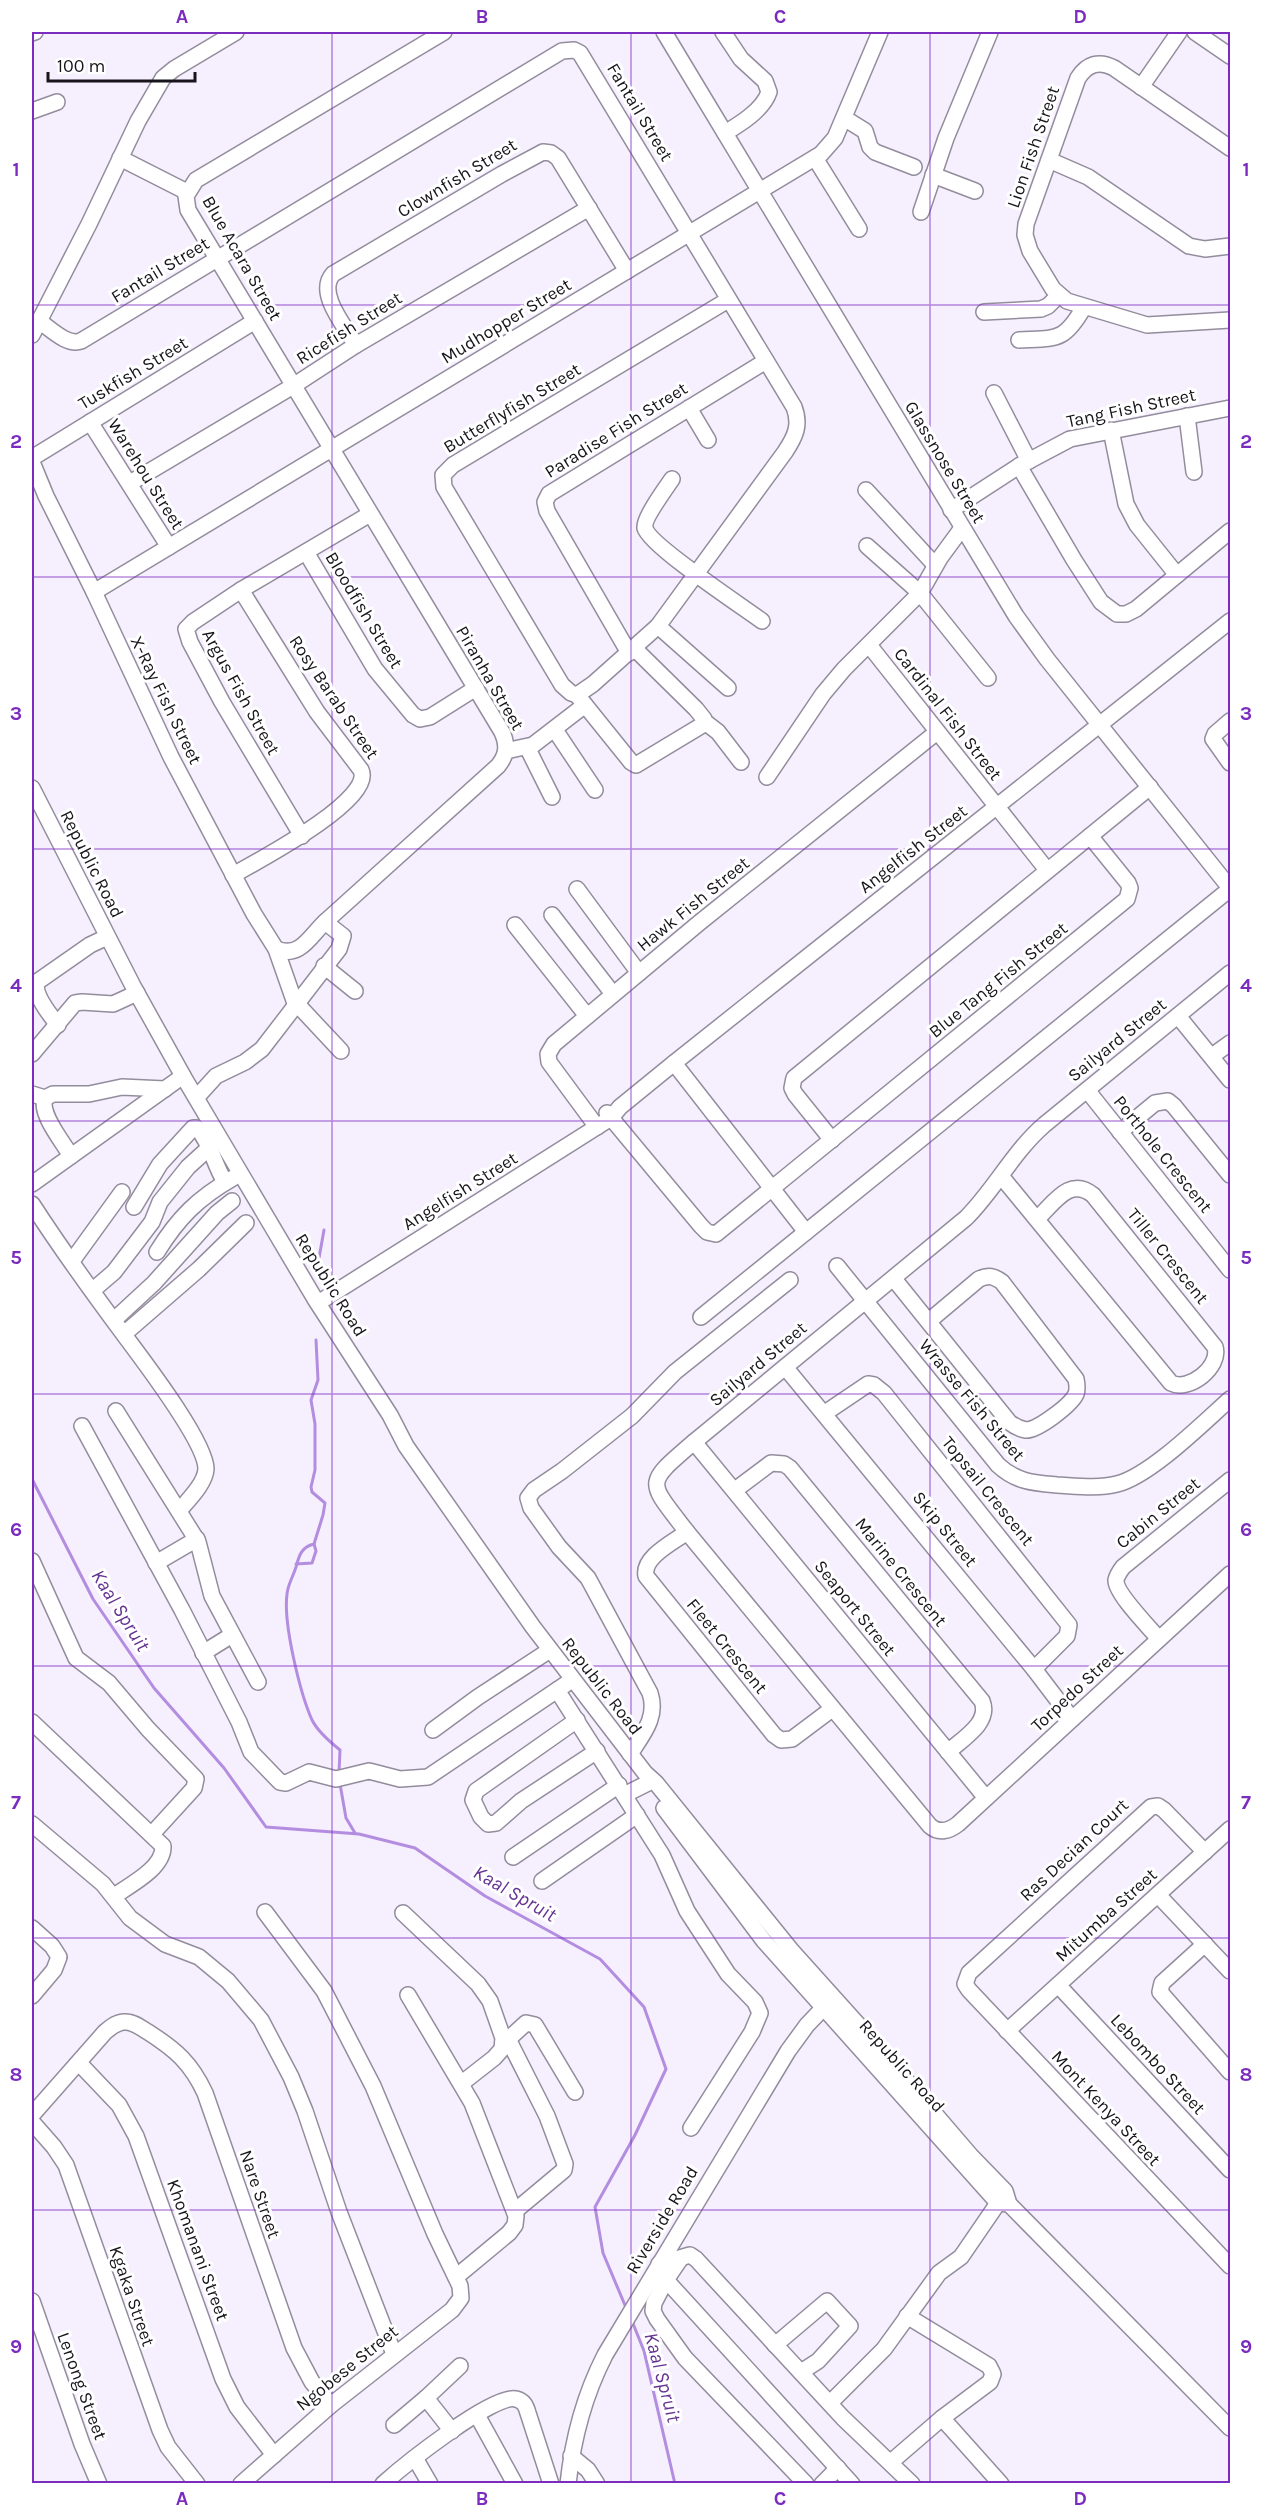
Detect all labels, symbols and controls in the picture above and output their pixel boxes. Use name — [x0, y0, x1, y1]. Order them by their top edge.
text: A — [176, 5, 189, 28]
text: B — [476, 5, 488, 28]
text: C — [774, 5, 786, 28]
text: D — [1073, 5, 1087, 28]
scale bar — [48, 45, 195, 83]
text: 100 m — [57, 55, 105, 77]
street label: Fantail Street — [602, 59, 678, 165]
street label: Lion Fish Street — [1002, 83, 1064, 211]
street label: Clownfish Street — [393, 134, 521, 222]
text: 1 — [12, 158, 20, 181]
text: 1 — [1242, 158, 1250, 181]
street label: Blue Acara Street — [197, 192, 287, 324]
street label: Fantail Street — [107, 232, 213, 308]
street label: Mudhopper Street — [437, 273, 575, 369]
street label: Ricefish Street — [292, 287, 406, 369]
street label: Tuskfish Street — [74, 332, 192, 414]
street label: Butterflyfish Street — [439, 358, 585, 458]
street label: Paradise Fish Street — [541, 377, 692, 483]
street label: Tang Fish Street — [1064, 384, 1198, 432]
street label: Glassnose Street — [900, 397, 990, 527]
street label: Warehou Street — [103, 415, 189, 534]
text: 2 — [10, 430, 22, 453]
text: 2 — [1240, 430, 1252, 453]
street label: Bloodfish Street — [321, 548, 408, 672]
street label: Piranha Street — [451, 622, 529, 734]
street label: Argus Fish Street — [197, 625, 285, 759]
street label: Rosy Barab Street — [284, 631, 384, 763]
street label: X-Ray Fish Street — [125, 632, 207, 768]
street label: Cardinal Fish Street — [889, 643, 1007, 785]
text: 3 — [10, 702, 22, 725]
text: 3 — [1240, 702, 1252, 725]
street label: Angelfish Street — [855, 800, 972, 898]
street label: Republic Road — [55, 807, 129, 921]
street label: Hawk Fish Street — [632, 852, 754, 956]
street label: Blue Tang Fish Street — [924, 917, 1072, 1043]
text: 4 — [10, 974, 22, 997]
text: 4 — [1240, 974, 1252, 997]
street label: Sailyard Street — [1063, 993, 1171, 1086]
street label: Porthole Crescent — [1109, 1091, 1217, 1217]
street label: Angelfish Street — [399, 1147, 522, 1235]
street label: Tiller Crescent — [1123, 1204, 1213, 1309]
street label: Republic Road — [290, 1229, 372, 1341]
text: 5 — [10, 1246, 22, 1269]
text: 5 — [1240, 1246, 1252, 1269]
street label: Sailyard Street — [705, 1317, 811, 1411]
street label: Wrasse Fish Street — [914, 1334, 1030, 1466]
street label: Topsail Crescent — [937, 1432, 1039, 1550]
street label: Cabin Street — [1112, 1472, 1205, 1553]
street label: Skip Street — [908, 1487, 982, 1571]
street label: Marine Crescent — [850, 1513, 952, 1631]
text: 6 — [10, 1518, 22, 1541]
text: 6 — [1240, 1518, 1252, 1541]
street label: Seaport Street — [810, 1555, 901, 1661]
water label: Kaal Spruit — [86, 1565, 155, 1656]
street label: Fleet Crescent — [682, 1594, 772, 1698]
street label: Republic Road — [557, 1633, 647, 1739]
street label: Torpedo Street — [1026, 1640, 1128, 1736]
text: 7 — [11, 1791, 21, 1814]
text: 7 — [1241, 1791, 1251, 1814]
street label: Ras Decian Court — [1015, 1794, 1133, 1906]
water label: Kaal Spruit — [469, 1860, 561, 1926]
street label: Mitumba Street — [1051, 1863, 1162, 1966]
street label: Lebombo Street — [1106, 2009, 1210, 2119]
street label: Republic Road — [854, 2015, 950, 2117]
street label: Mont Kenya Street — [1047, 2046, 1165, 2171]
text: 8 — [10, 2063, 22, 2086]
text: 8 — [1240, 2063, 1252, 2086]
street label: Nare Street — [235, 2147, 285, 2241]
street label: Riverside Road — [621, 2162, 703, 2278]
street label: Khomanani Street — [162, 2176, 234, 2324]
street label: Kgaka Street — [105, 2243, 160, 2349]
street label: Ngobese Street — [292, 2320, 403, 2416]
street label: Lenong Street — [52, 2329, 112, 2443]
water label: Kaal Spruit — [640, 2330, 686, 2425]
text: 9 — [10, 2335, 22, 2358]
text: 9 — [1240, 2335, 1252, 2358]
text: A — [176, 2487, 189, 2510]
text: B — [476, 2487, 488, 2510]
text: C — [774, 2487, 786, 2510]
text: D — [1073, 2487, 1087, 2510]

